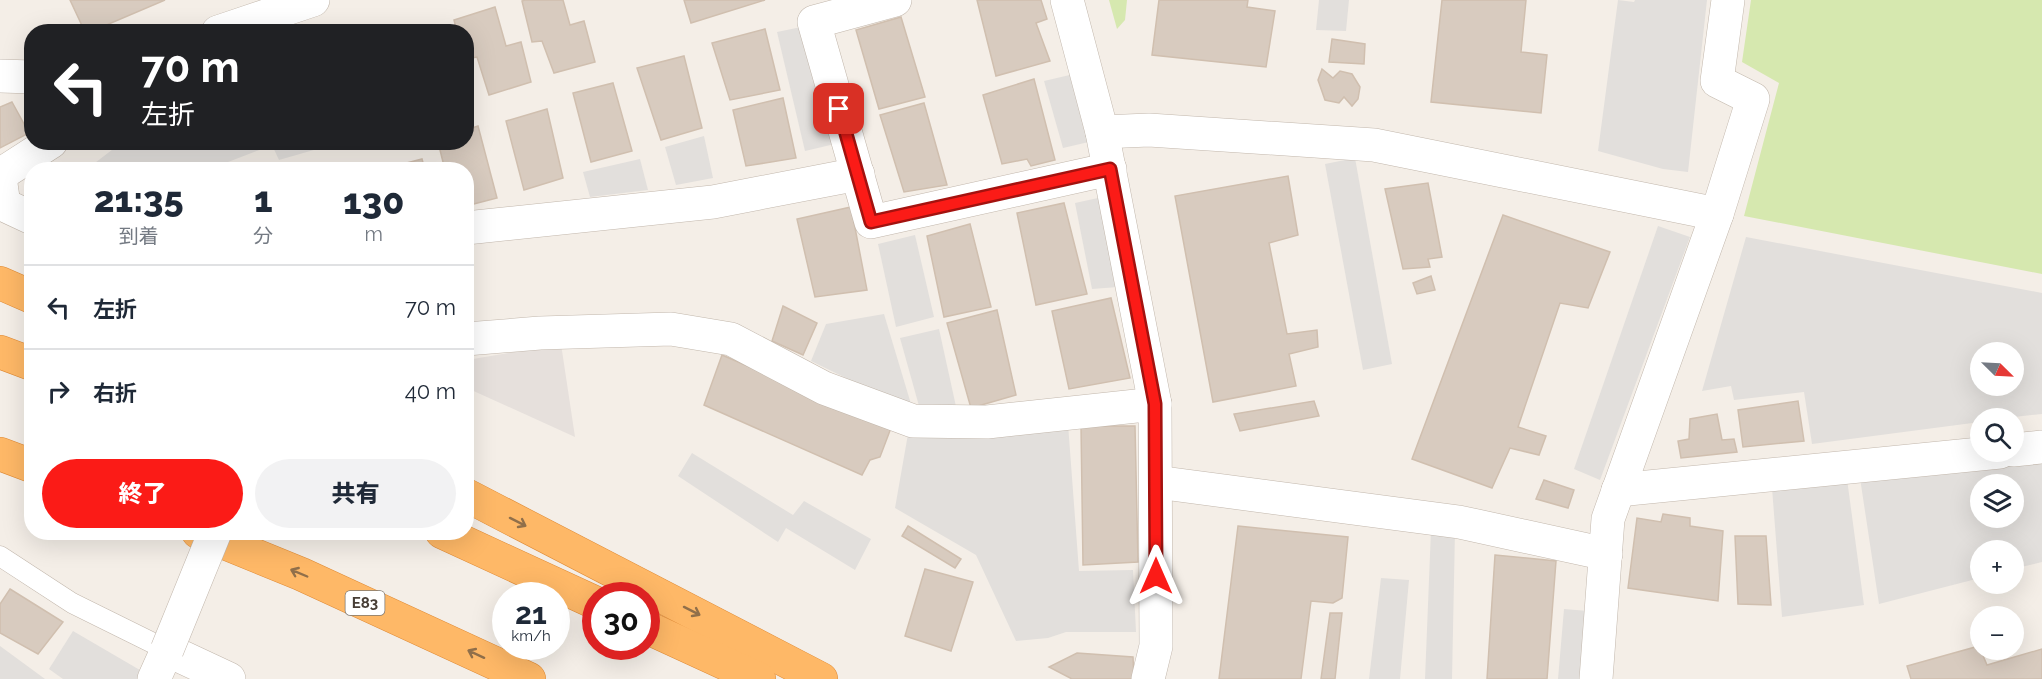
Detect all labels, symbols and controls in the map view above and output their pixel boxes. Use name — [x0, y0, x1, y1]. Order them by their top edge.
text: 70 m — [141, 43, 240, 92]
icon: left — [42, 48, 120, 126]
pin — [813, 83, 864, 134]
icon: arrive — [822, 92, 855, 125]
text: 左折 — [141, 99, 195, 130]
text: 21:35 — [94, 178, 184, 220]
text: 1 — [254, 178, 273, 220]
text: 130 — [343, 180, 404, 222]
text: m — [364, 222, 383, 246]
text: 到着 — [119, 224, 159, 248]
text: 分 — [253, 224, 273, 248]
icon: left — [42, 291, 75, 324]
text: 70 m — [405, 294, 456, 320]
text: 左折 — [93, 296, 137, 322]
north arrow — [1970, 342, 2024, 396]
map controls — [1970, 342, 2024, 660]
icon: right — [42, 375, 75, 408]
text: 40 m — [405, 378, 456, 404]
text: 右折 — [93, 380, 137, 406]
button: search — [1970, 408, 2024, 462]
button: 終了 — [42, 459, 243, 528]
button: 共有 — [255, 459, 456, 528]
button: layers — [1970, 474, 2024, 528]
one-way arrow — [509, 517, 527, 528]
button: + — [1970, 540, 2024, 594]
position arrow — [1124, 544, 1188, 608]
one-way arrow — [290, 567, 309, 578]
speed limit sign: 30 — [582, 582, 660, 660]
road number: E83 — [346, 591, 385, 615]
text: 21 — [515, 596, 547, 631]
one-way arrow — [682, 606, 700, 618]
button: − — [1970, 606, 2024, 660]
text: km/h — [511, 627, 551, 645]
one-way arrow — [468, 648, 486, 660]

